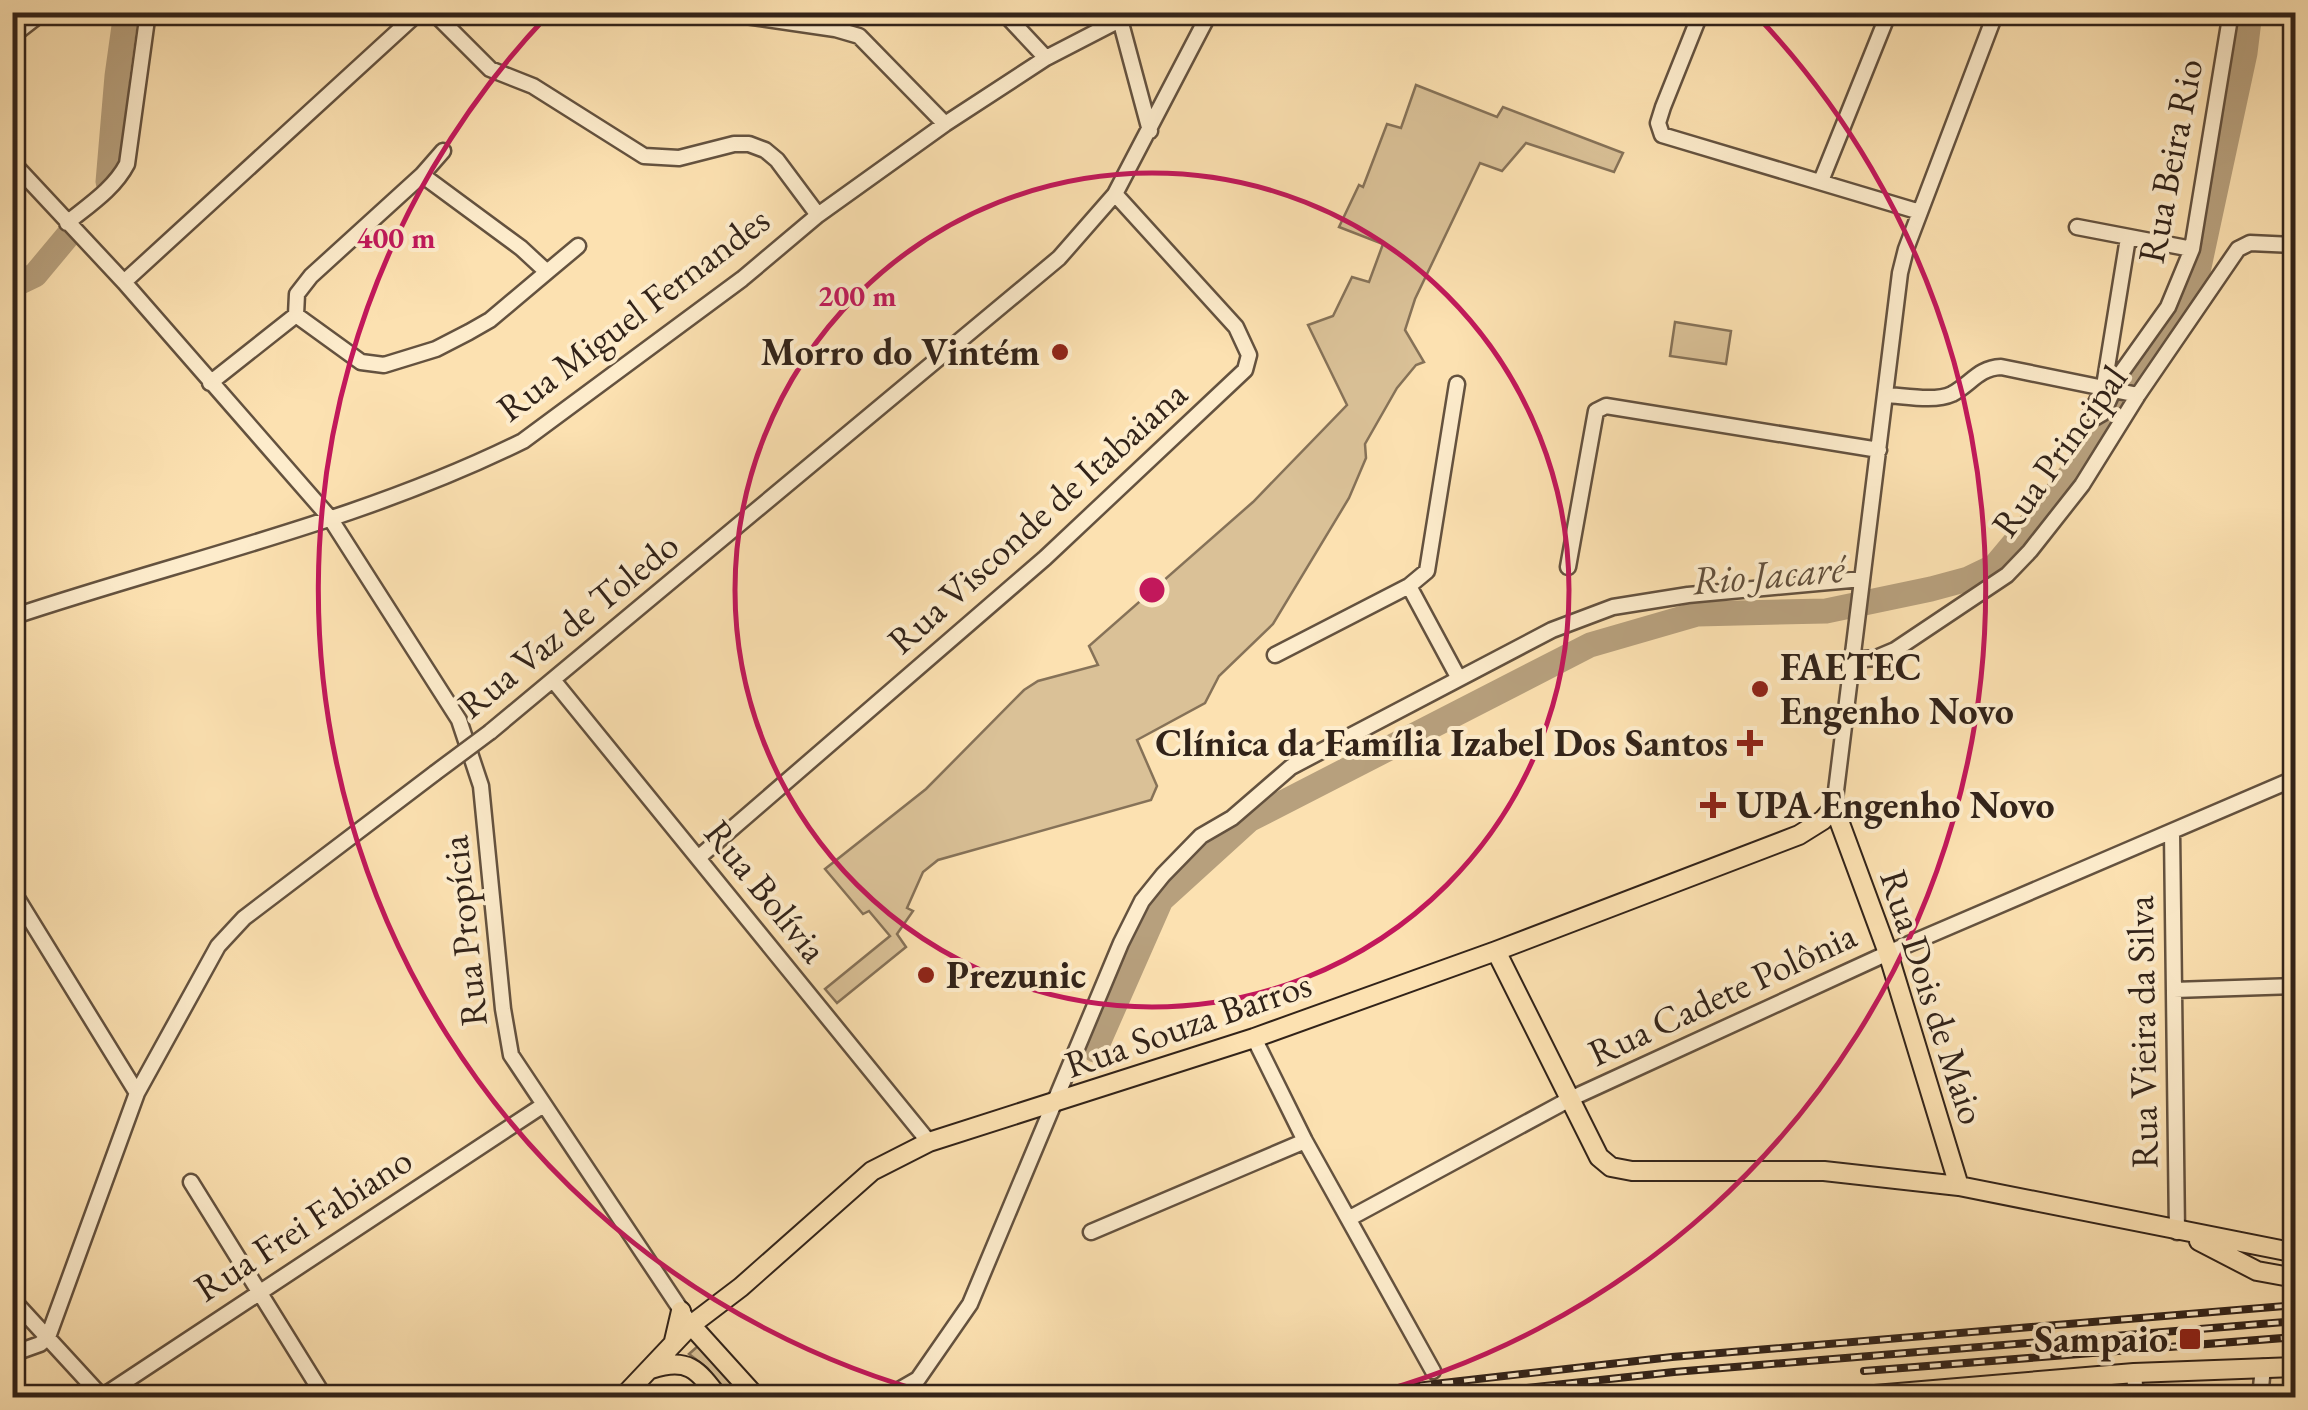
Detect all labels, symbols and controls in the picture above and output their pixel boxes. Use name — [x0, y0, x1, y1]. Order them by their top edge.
street label: Rua Beira Rio — [2126, 55, 2213, 267]
street label: Rua Miguel Fernandes — [487, 195, 779, 432]
text: 400 m — [357, 218, 435, 257]
text: 200 m — [818, 276, 896, 315]
place label: Morro do Vintém — [761, 327, 1040, 376]
marker: Morro do Vintém — [1049, 341, 1071, 363]
street label: Rua Principal — [1980, 355, 2137, 546]
street label: Rua Visconde de Itabaiana — [877, 368, 1197, 664]
street label: Rua Vaz de Toledo — [447, 520, 688, 729]
water label: Rio Jacaré — [1689, 541, 1850, 607]
centre of rings — [1134, 572, 1170, 608]
place label: FAETEC Engenho Novo — [1780, 642, 2014, 735]
marker: FAETEC Engenho Novo — [1749, 678, 1771, 700]
place label: Clínica da Família Izabel Dos Santos — [1155, 718, 1728, 767]
marker: Clínica da Família Izabel Dos Santos — [1737, 730, 1763, 756]
place label: UPA Engenho Novo — [1736, 780, 2055, 829]
marker: UPA Engenho Novo — [1700, 792, 1726, 818]
street label: Rua Bolívia — [694, 809, 839, 973]
street label: Rua Propícia — [429, 833, 498, 1029]
street label: Rua Dois de Maio — [1869, 863, 1998, 1130]
street label: Rua Vieira da Silva — [2115, 894, 2168, 1169]
street label: Rua Cadete Polônia — [1580, 910, 1864, 1077]
place label: Prezunic — [946, 950, 1086, 999]
street label: Rua Souza Barros — [1058, 958, 1318, 1089]
marker: Prezunic — [915, 964, 937, 986]
street label: Rua Frei Fabiano — [184, 1135, 421, 1312]
place label: Sampaio — [2034, 1314, 2168, 1363]
marker: Sampaio — [2177, 1326, 2203, 1352]

